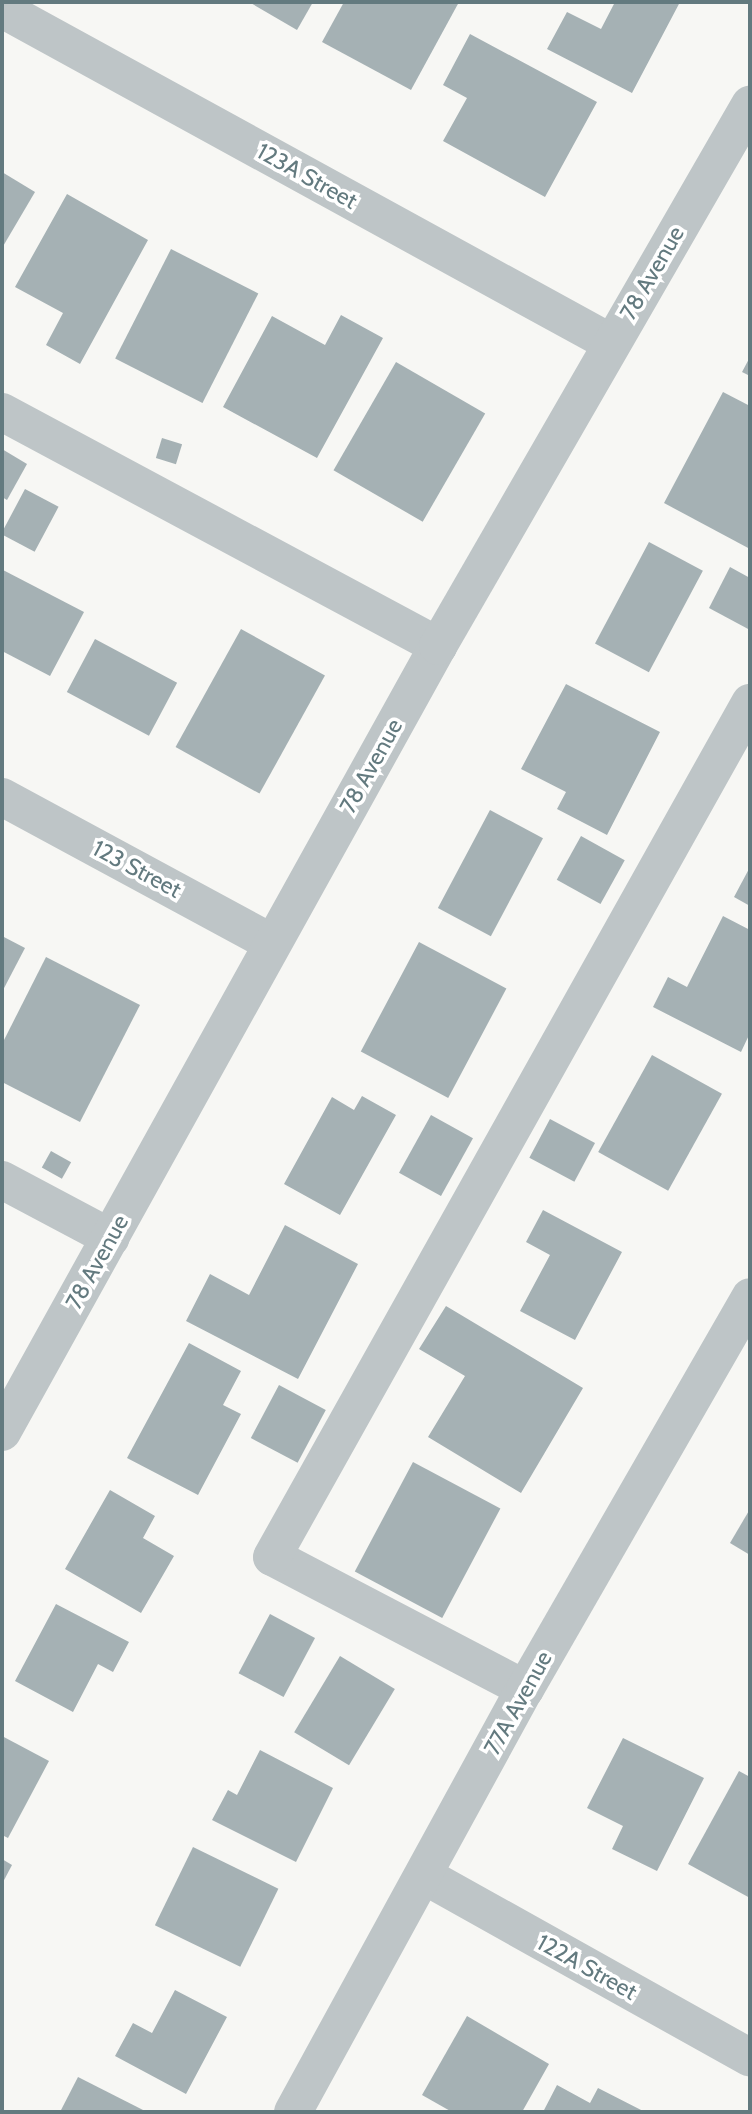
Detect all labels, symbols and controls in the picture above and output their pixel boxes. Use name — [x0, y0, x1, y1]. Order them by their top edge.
street label: 123A Street — [252, 137, 362, 215]
street label: 78 Avenue — [614, 221, 690, 325]
street label: 78 Avenue — [334, 714, 408, 818]
street label: 123 Street — [88, 834, 186, 904]
street label: 78 Avenue — [60, 1210, 134, 1314]
street label: 77A Avenue — [478, 1646, 558, 1760]
street label: 122A Street — [532, 1928, 642, 2006]

